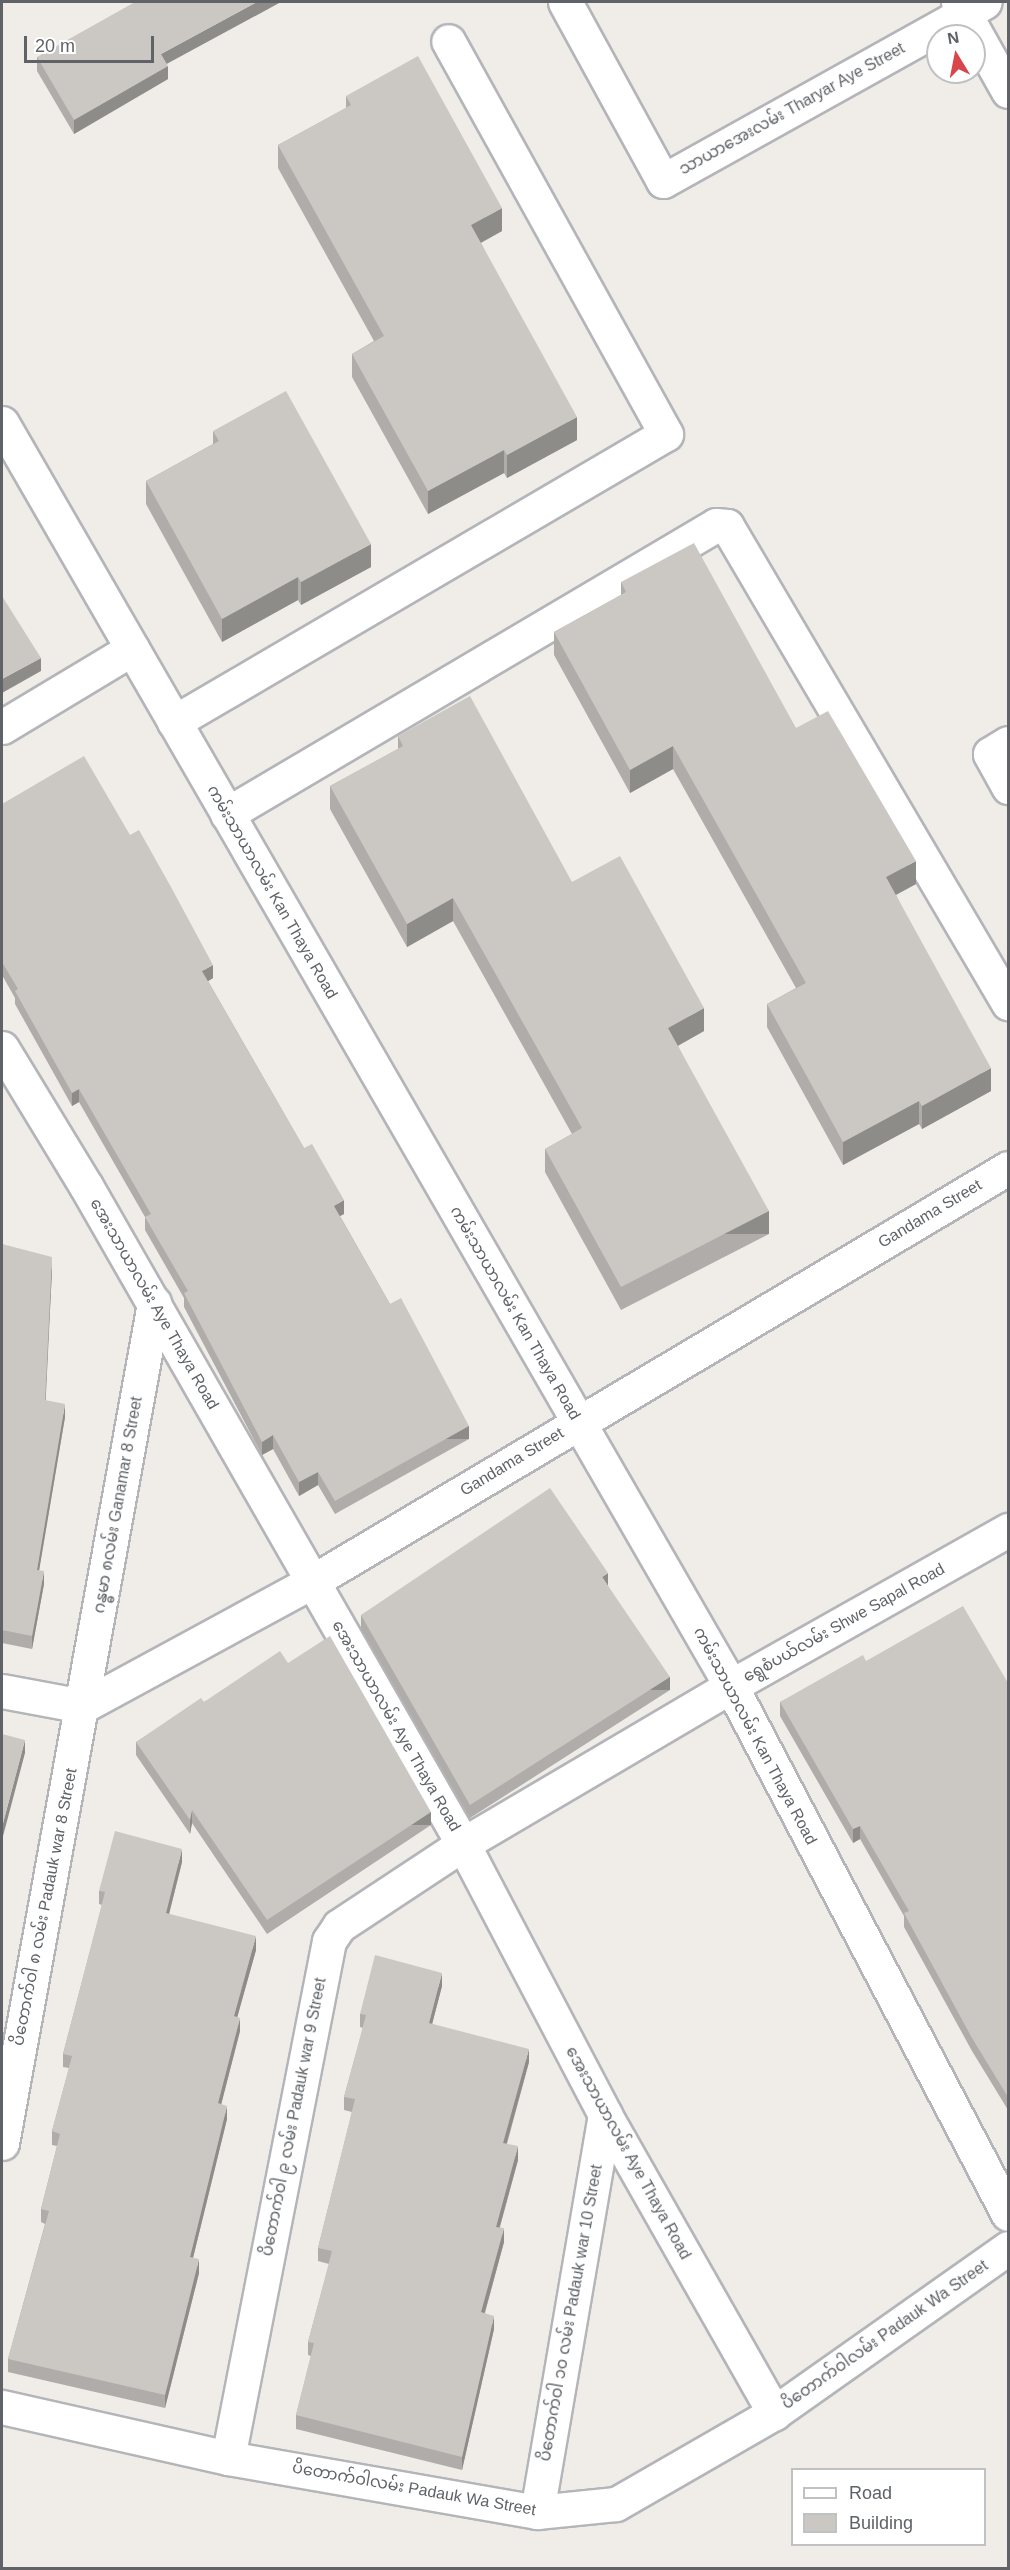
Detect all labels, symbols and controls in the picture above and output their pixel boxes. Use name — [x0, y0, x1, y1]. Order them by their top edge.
scale bar — [27, 24, 158, 62]
north arrow — [926, 24, 986, 84]
text: N — [946, 28, 960, 47]
text: 20 m — [35, 36, 75, 56]
street label: သာယာအေးလမ်း Tharyar Aye Street — [675, 39, 909, 179]
street label: ကမ်းသာယာလမ်း Kan Thaya Road — [203, 782, 341, 1002]
street label: Gandama Street — [875, 1176, 985, 1252]
street label: အေးသာယာလမ်း Aye Thaya Road — [85, 1195, 223, 1413]
street label: ကမ်းသာယာလမ်း Kan Thaya Road — [446, 1203, 584, 1423]
street label: ဂန္ဓမာ ၈လမ်း Ganamar 8 Street — [89, 1395, 147, 1615]
street label: Gandama Street — [457, 1424, 567, 1500]
street label: ရွေစံပယ်လမ်း Shwe Sapal Road — [740, 1559, 948, 1687]
street label: အေးသာယာလမ်း Aye Thaya Road — [327, 1617, 465, 1835]
street label: ကမ်းသာယာလမ်း Kan Thaya Road — [689, 1624, 821, 1848]
street label: ပိတောက်ဝါ ၈ လမ်း Padauk war 8 Street — [9, 1767, 81, 2047]
street label: ပိတောက်ဝါ ၉ လမ်း Padauk war 9 Street — [258, 1976, 330, 2258]
street label: အေးသာယာလမ်း Aye Thaya Road — [561, 2043, 695, 2263]
street label: ပိတောက်ဝါ ၁၀ လမ်း Padauk war 10 Street — [535, 2163, 607, 2463]
street label: ပိတောက်ဝါလမ်း Padauk Wa Street — [778, 2256, 992, 2414]
street label: ပိတောက်ဝါလမ်း Padauk Wa Street — [291, 2458, 537, 2520]
legend — [791, 2468, 986, 2546]
text: Road — [849, 2483, 892, 2503]
text: Building — [849, 2513, 913, 2533]

